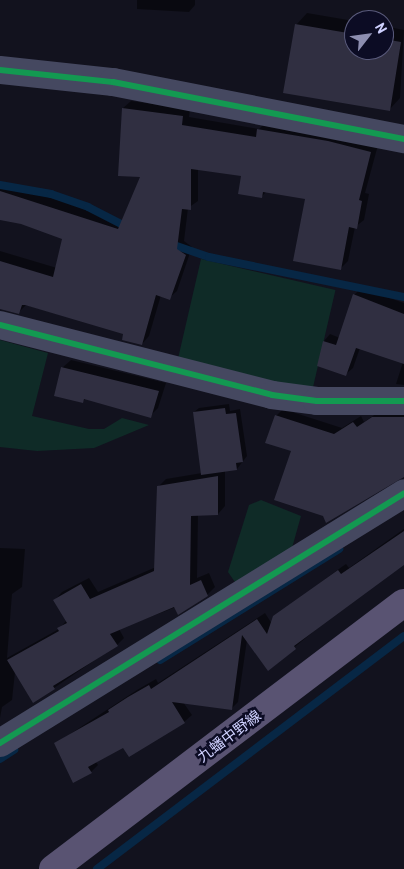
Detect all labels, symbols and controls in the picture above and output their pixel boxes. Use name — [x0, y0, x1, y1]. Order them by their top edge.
north arrow — [344, 10, 394, 60]
text: N — [372, 19, 391, 36]
street label: 九蟠中野線 — [194, 706, 264, 766]

